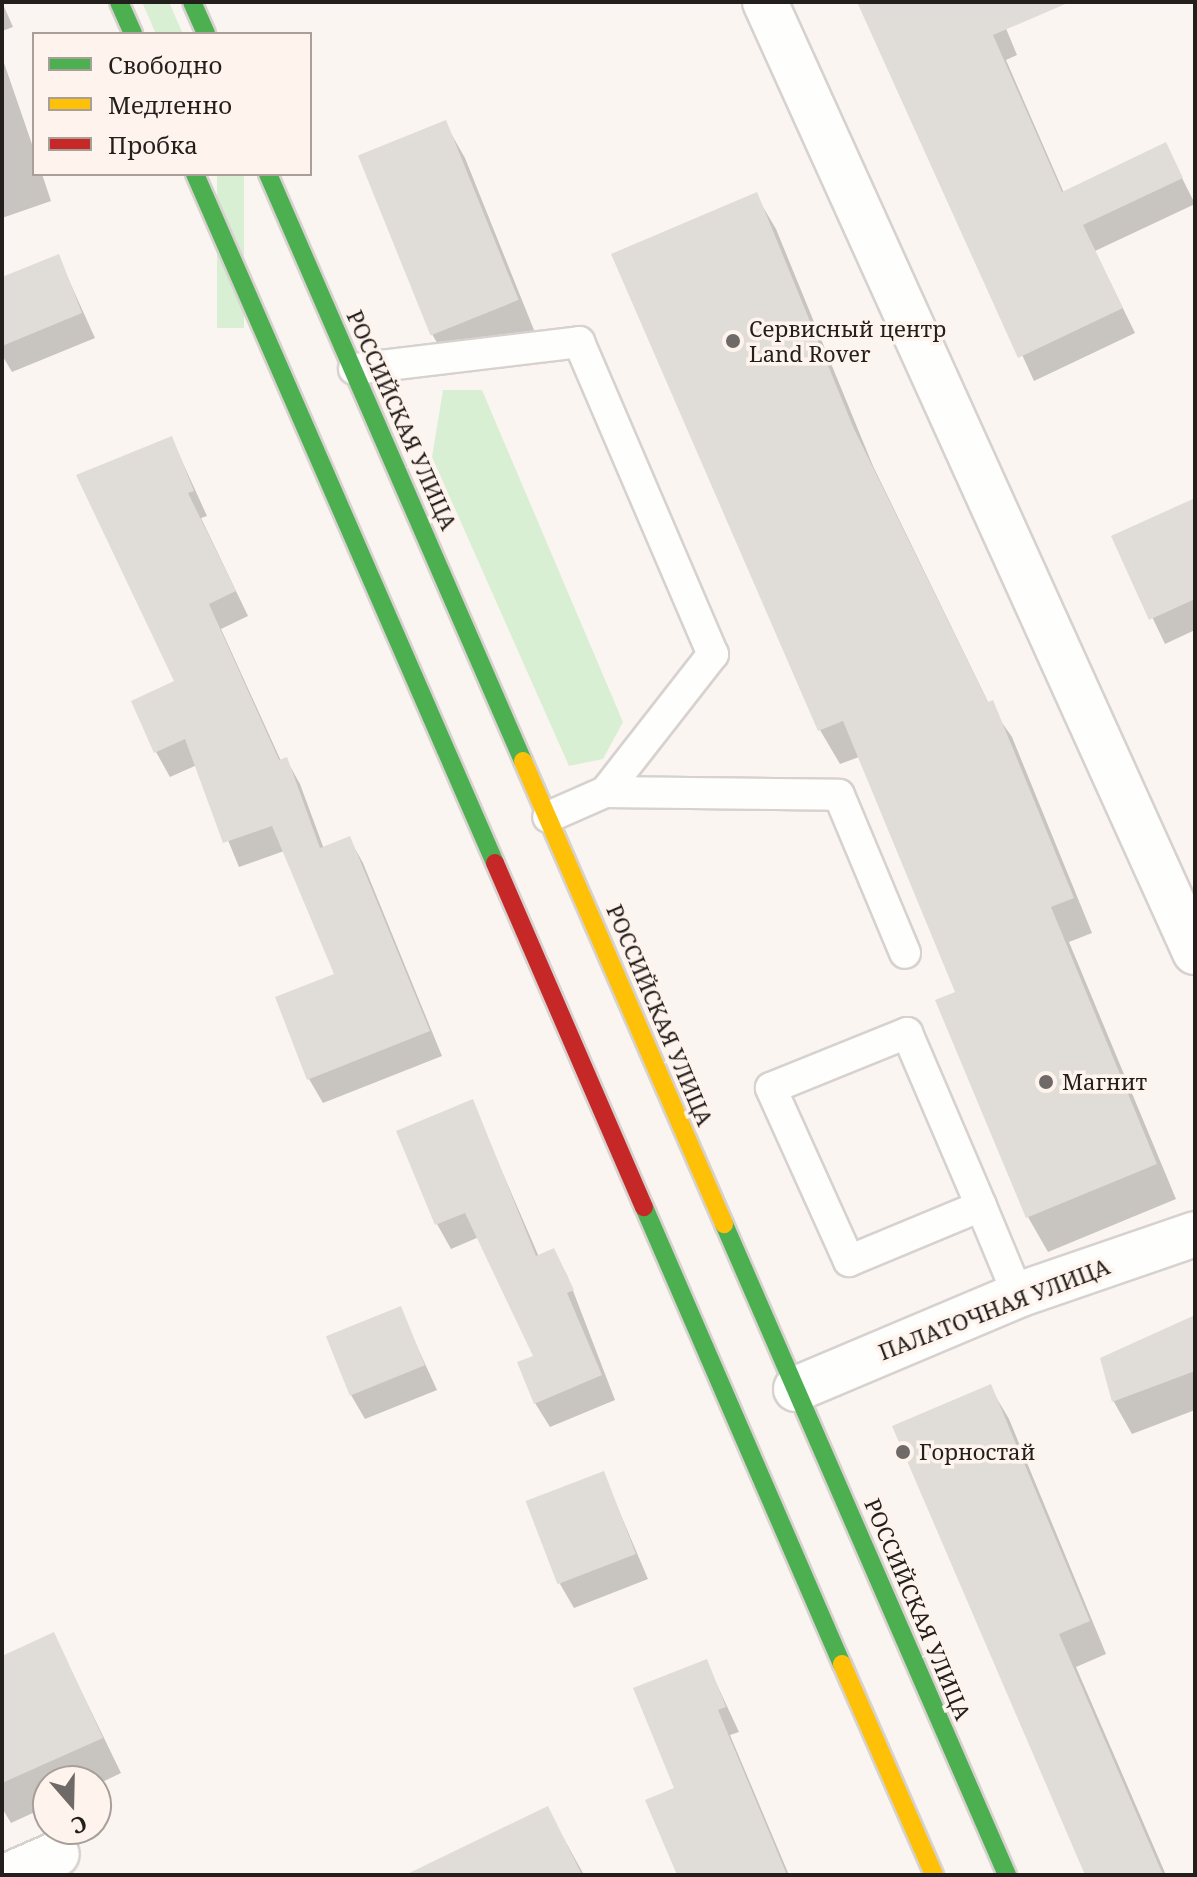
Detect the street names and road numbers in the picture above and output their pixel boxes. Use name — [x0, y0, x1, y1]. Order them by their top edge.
street label: РОССИЙСКАЯ УЛИЦА — [342, 306, 462, 534]
street label: РОССИЙСКАЯ УЛИЦА — [601, 900, 719, 1130]
street label: ПАЛАТОЧНАЯ УЛИЦА — [875, 1253, 1113, 1365]
street label: РОССИЙСКАЯ УЛИЦА — [859, 1494, 977, 1724]

